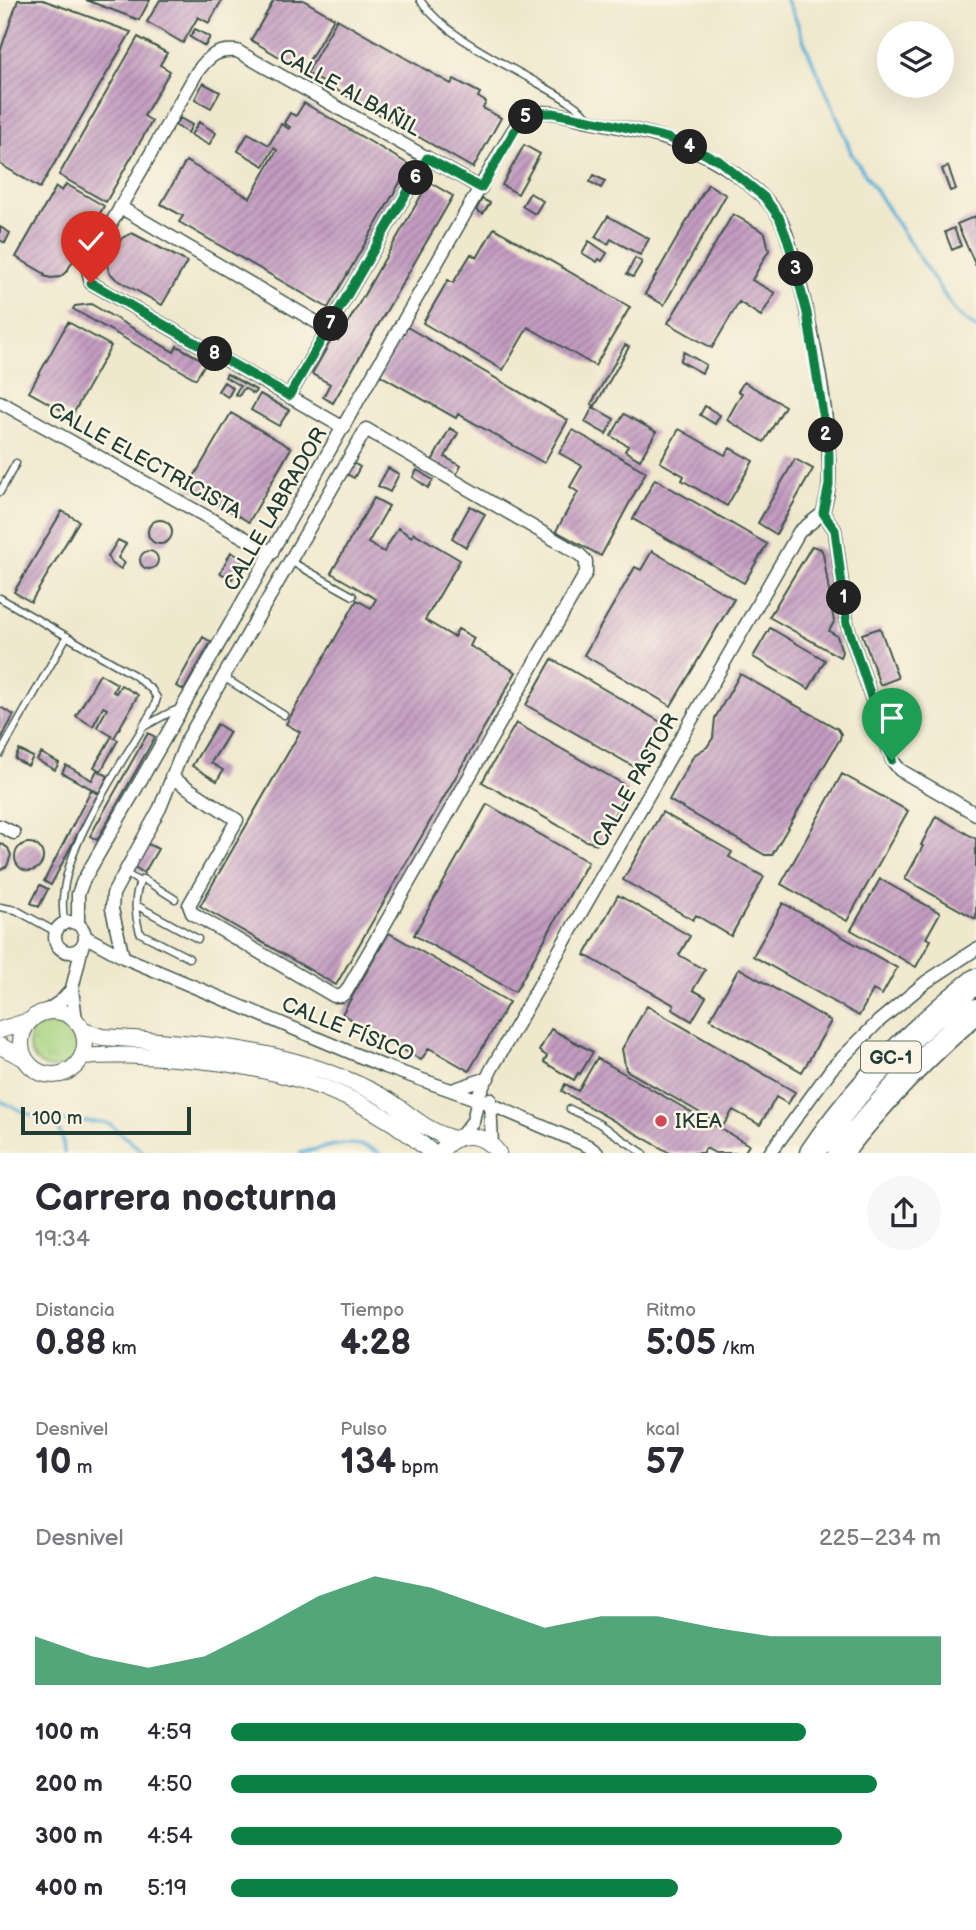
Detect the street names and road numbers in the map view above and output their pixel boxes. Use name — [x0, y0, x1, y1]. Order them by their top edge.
street label: CALLE ALBAÑIL — [275, 43, 425, 142]
street label: CALLE ELECTRICISTA — [44, 397, 246, 524]
street label: CALLE LABRADOR — [218, 423, 332, 595]
street label: CALLE PASTOR — [587, 709, 684, 852]
street label: CALLE FÍSICO — [278, 992, 418, 1067]
road number: GC-1 — [861, 1042, 921, 1072]

